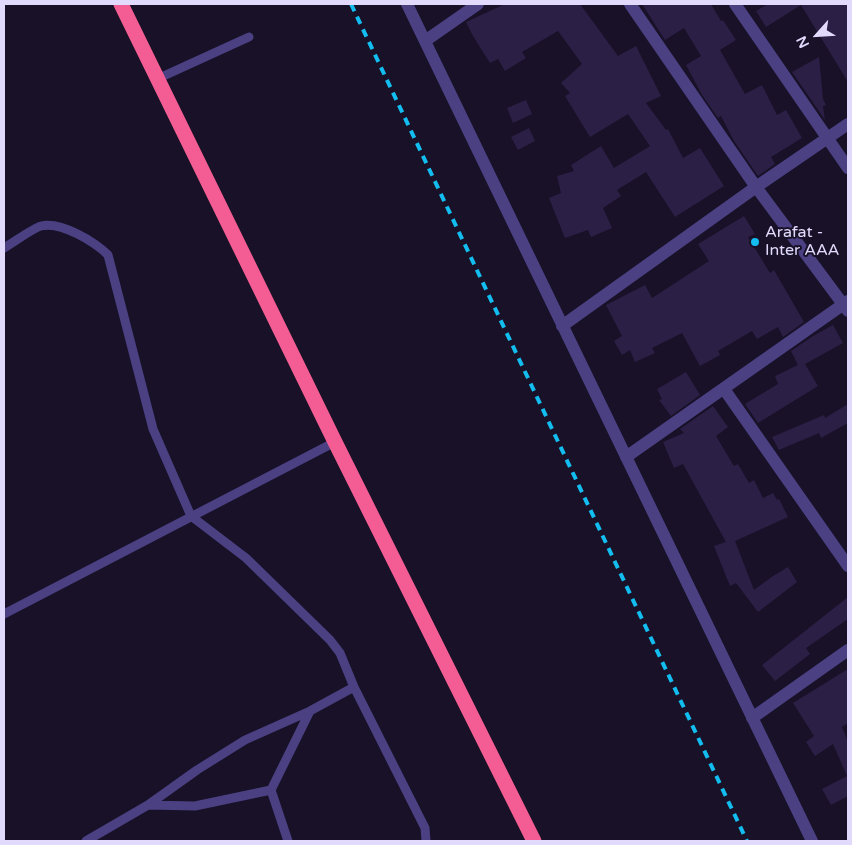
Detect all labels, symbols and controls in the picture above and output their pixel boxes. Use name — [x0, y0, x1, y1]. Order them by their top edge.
north arrow — [792, 10, 842, 60]
text: N — [793, 33, 813, 51]
place label: Arafat - Inter AAA — [765, 223, 839, 261]
marker: Arafat - Inter AAA — [749, 236, 761, 248]

